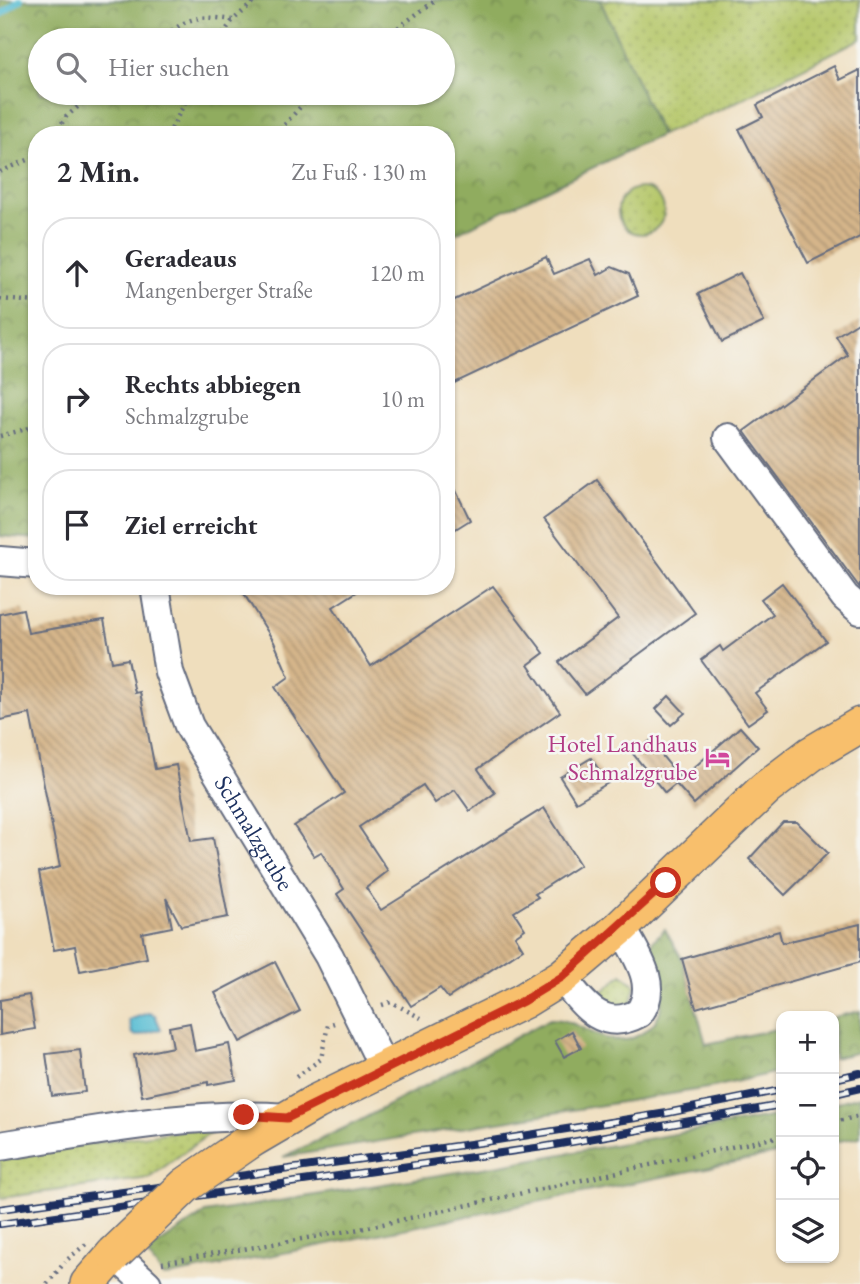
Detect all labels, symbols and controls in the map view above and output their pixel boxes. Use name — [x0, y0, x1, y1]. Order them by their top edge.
search box — [28, 28, 455, 105]
icon: search — [52, 48, 90, 86]
text: Hier suchen — [108, 50, 229, 84]
text: 2 Min. — [56, 152, 140, 191]
text: Zu Fuß · 130 m — [292, 157, 427, 187]
text: Geradeaus — [125, 241, 237, 275]
icon: ahead — [58, 254, 96, 292]
text: 120 m — [369, 258, 425, 288]
text: Mangenberger Straße — [125, 275, 313, 305]
text: Rechts abbiegen — [125, 367, 301, 401]
icon: right — [58, 380, 96, 418]
text: 10 m — [380, 384, 425, 414]
text: Schmalzgrube — [125, 401, 249, 431]
icon: arrive — [58, 506, 96, 544]
text: Ziel erreicht — [125, 508, 257, 542]
place label: Hotel Landhaus Schmalzgrube — [547, 728, 697, 787]
hotel icon: Hotel Landhaus Schmalzgrube — [703, 744, 731, 772]
street label: Schmalzgrube — [208, 769, 301, 896]
route start — [650, 867, 681, 898]
map controls — [776, 1011, 839, 1263]
button: + — [776, 1011, 839, 1074]
button: − — [776, 1074, 839, 1137]
route end — [228, 1099, 259, 1130]
button: locate — [776, 1137, 839, 1200]
button: layers — [776, 1200, 839, 1263]

